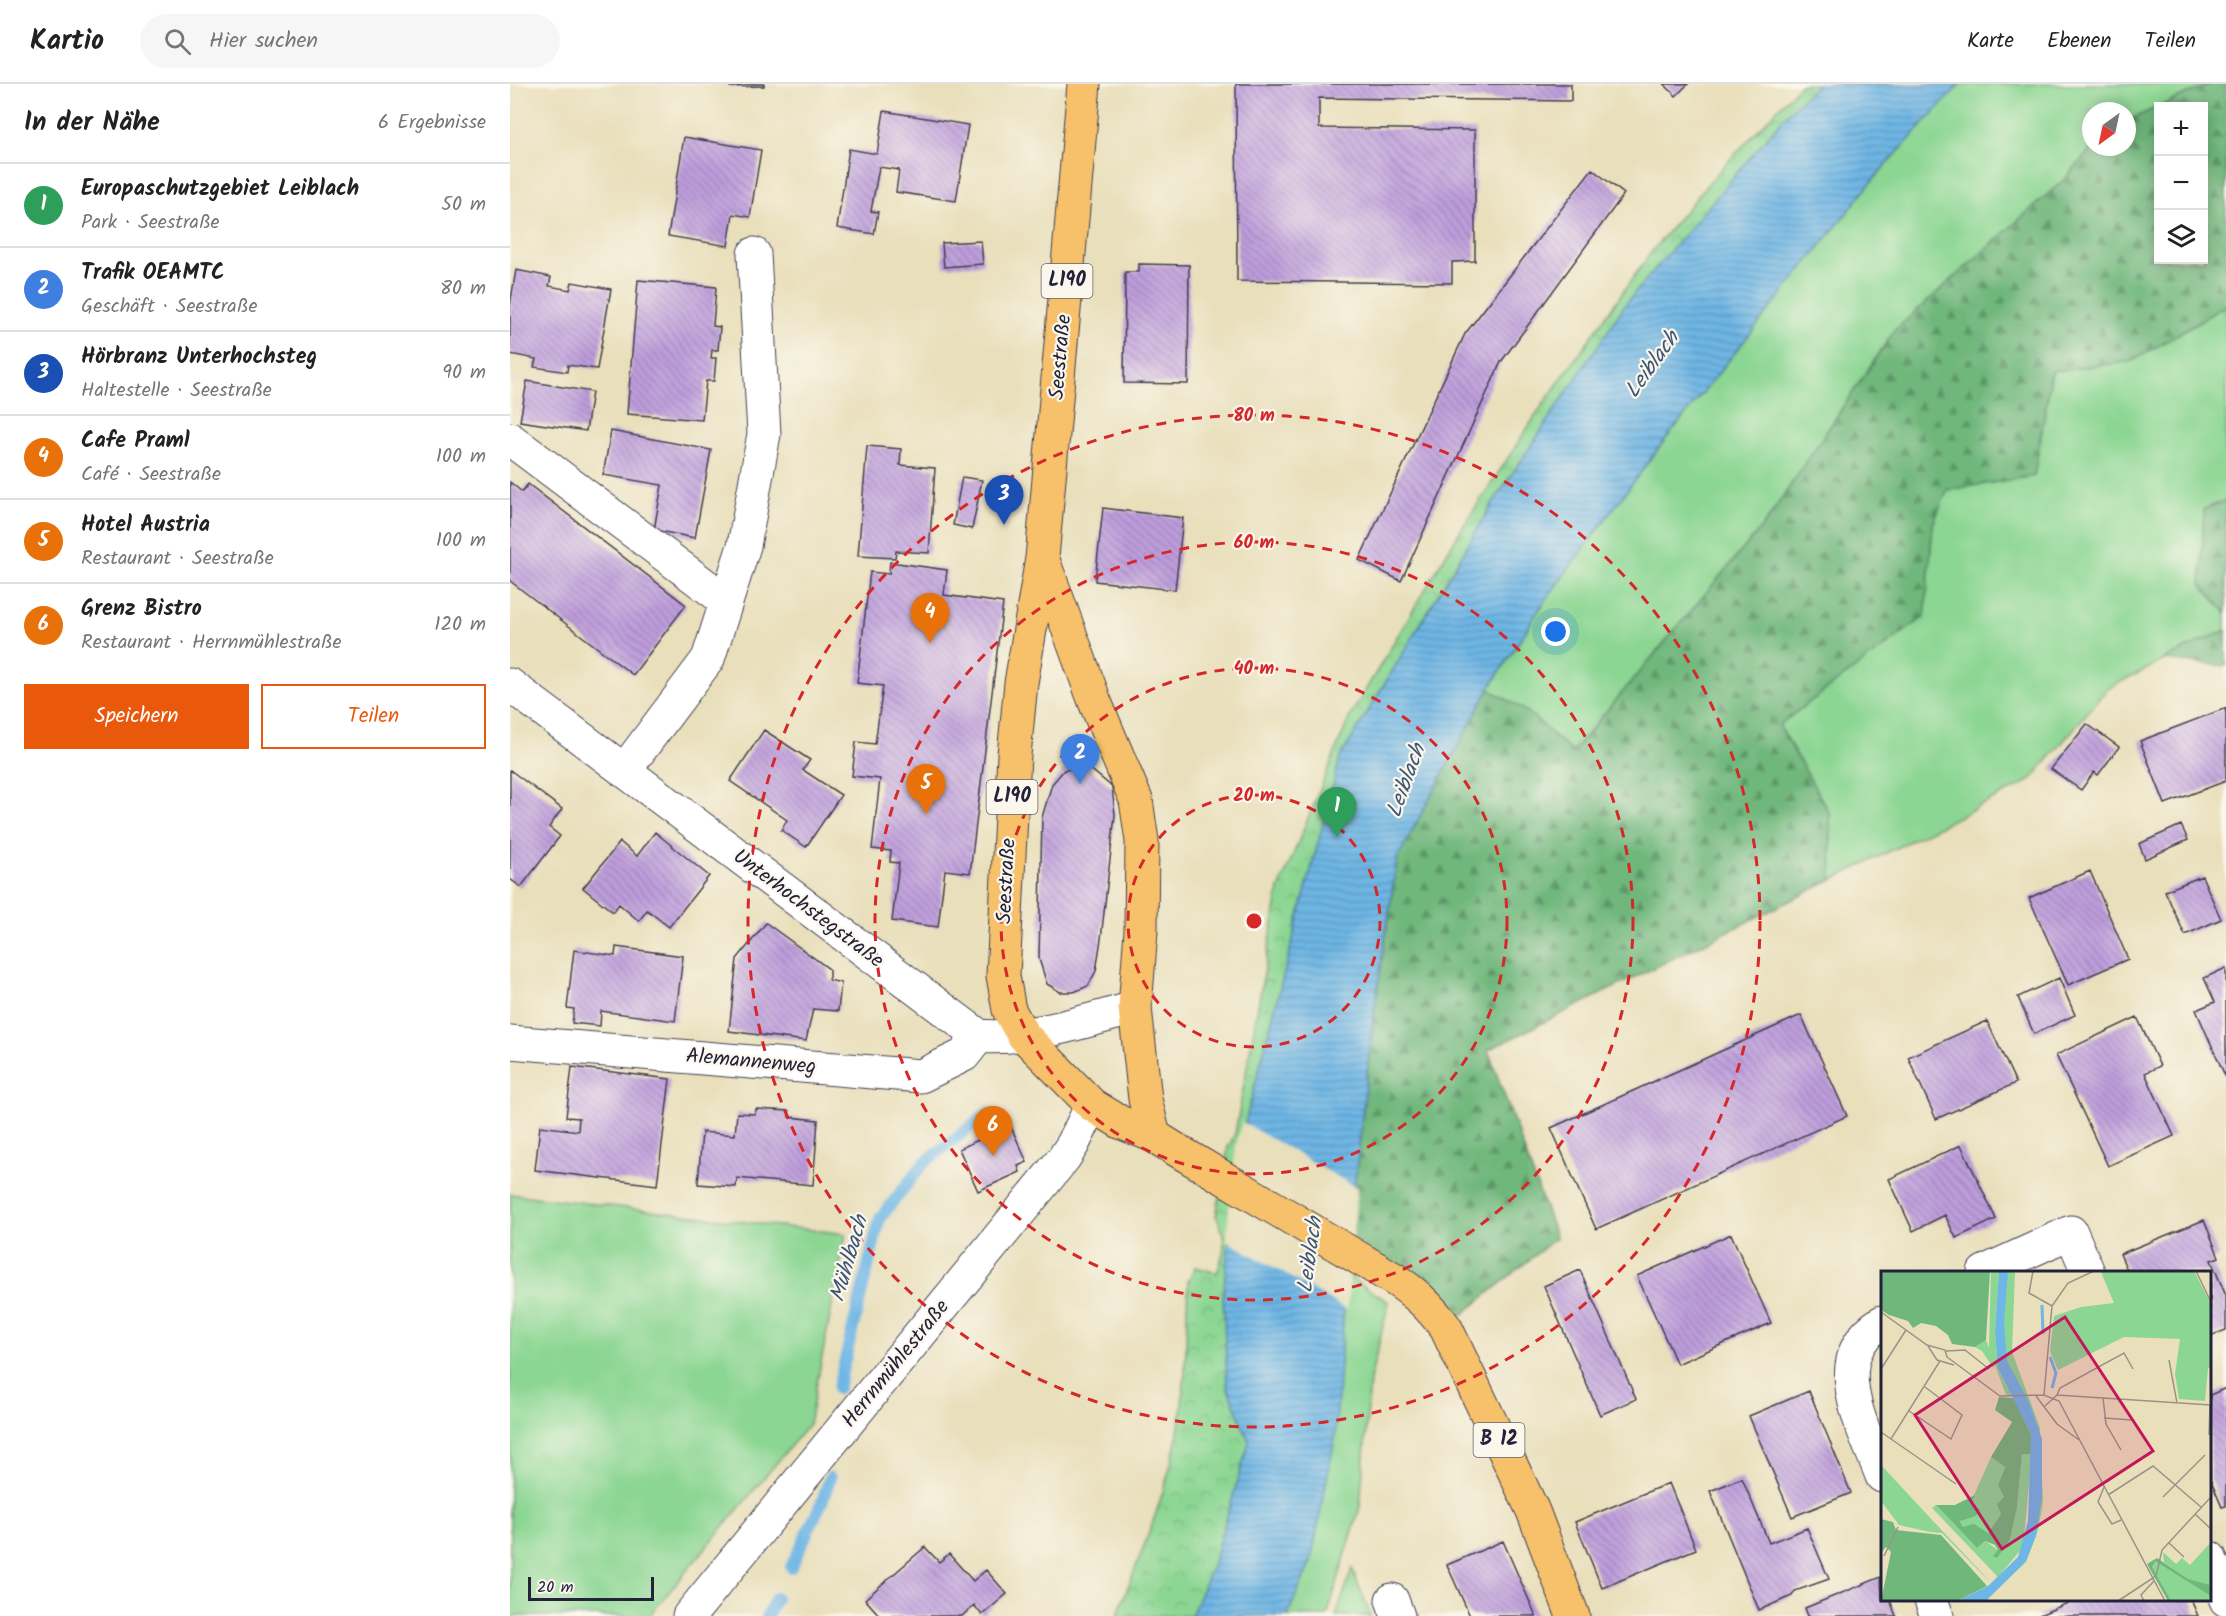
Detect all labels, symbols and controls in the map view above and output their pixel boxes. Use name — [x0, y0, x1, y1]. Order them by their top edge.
search box — [140, 14, 560, 68]
text: Kartio — [30, 19, 104, 64]
text: Hier suchen — [209, 24, 318, 59]
icon: search — [161, 25, 194, 58]
text: Karte — [1967, 25, 2014, 58]
text: Ebenen — [2047, 25, 2112, 58]
text: Teilen — [2145, 25, 2196, 58]
text: In der Nähe — [24, 102, 160, 144]
north arrow — [2082, 102, 2136, 156]
map controls — [2154, 102, 2208, 264]
button: + — [2154, 102, 2208, 156]
text: 6 Ergebnisse — [378, 107, 486, 139]
button: − — [2154, 156, 2208, 210]
text: Europaschutzgebiet Leiblach — [81, 172, 359, 207]
text: 1 — [40, 189, 47, 221]
text: 50 m — [441, 189, 486, 221]
text: Park · Seestraße — [81, 207, 220, 239]
button: layers — [2154, 210, 2208, 264]
text: Trafik OEAMTC — [81, 256, 225, 291]
road number: L190 — [1042, 264, 1092, 298]
text: 2 — [38, 273, 49, 305]
text: 80 m — [440, 273, 486, 305]
text: Geschäft · Seestraße — [81, 291, 257, 323]
street label: Seestraße — [1041, 312, 1081, 401]
water label: Leiblach — [1617, 322, 1691, 406]
text: Hörbranz Unterhochsteg — [81, 340, 317, 375]
text: 3 — [38, 357, 49, 389]
text: 90 m — [442, 357, 486, 389]
text: Haltestelle · Seestraße — [81, 375, 272, 407]
text: 80 m — [1233, 402, 1275, 431]
text: Cafe Praml — [81, 424, 190, 459]
text: 4 — [38, 441, 49, 473]
text: 100 m — [436, 441, 486, 473]
text: Café · Seestraße — [81, 459, 221, 491]
pin: 3 — [984, 476, 1024, 525]
text: Hotel Austria — [81, 508, 210, 543]
text: 5 — [38, 525, 49, 557]
text: 100 m — [436, 525, 486, 557]
text: 60 m — [1234, 529, 1275, 558]
text: Restaurant · Seestraße — [81, 543, 274, 575]
text: Grenz Bistro — [81, 592, 202, 627]
pin: 4 — [910, 594, 950, 643]
text: 6 — [38, 609, 49, 641]
text: 120 m — [434, 609, 486, 641]
your location — [1541, 617, 1570, 646]
text: Restaurant · Herrnmühlestraße — [81, 627, 342, 659]
text: 40 m — [1234, 655, 1275, 684]
button: Speichern — [24, 684, 249, 749]
button: Teilen — [261, 684, 486, 749]
pin: 2 — [1060, 734, 1100, 784]
water label: Leiblach — [1378, 737, 1437, 823]
pin: 5 — [906, 764, 946, 814]
road number: L190 — [986, 780, 1038, 814]
text: 20 m — [1233, 782, 1275, 811]
pin: 1 — [1318, 788, 1356, 837]
street label: Seestraße — [988, 837, 1026, 925]
street label: Unterhochstegstraße — [725, 841, 891, 977]
centre of rings — [1244, 911, 1264, 931]
street label: Alemannenweg — [685, 1040, 817, 1084]
pin: 6 — [974, 1106, 1012, 1156]
water label: Mühlbach — [821, 1210, 880, 1306]
water label: Leiblach — [1288, 1213, 1334, 1295]
inset map — [1881, 1271, 2211, 1601]
street label: Herrnmühlestraße — [834, 1292, 959, 1435]
road number: B 12 — [1474, 1423, 1524, 1457]
scale bar — [528, 1574, 654, 1602]
text: 20 m — [537, 1575, 573, 1600]

